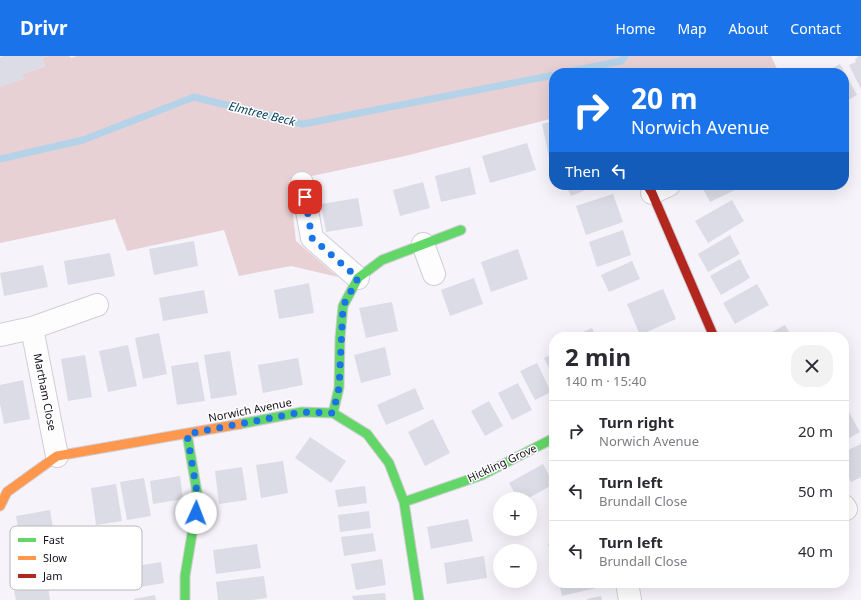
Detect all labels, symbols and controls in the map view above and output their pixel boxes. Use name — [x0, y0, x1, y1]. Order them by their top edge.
text: Drivr — [20, 15, 67, 41]
text: Home — [616, 19, 655, 38]
text: Map — [677, 19, 707, 38]
text: About — [729, 19, 768, 38]
text: Contact — [790, 19, 841, 38]
text: 20 m — [631, 79, 698, 117]
icon: right — [565, 84, 617, 136]
water label: Elmtree Beck — [227, 97, 298, 130]
text: Norwich Avenue — [631, 115, 769, 139]
icon: left — [608, 160, 630, 182]
text: Then — [565, 161, 600, 181]
pin — [288, 180, 322, 214]
icon: arrive — [294, 186, 316, 208]
text: 2 min — [565, 340, 631, 373]
button: close — [791, 345, 833, 387]
street label: Martham Close — [31, 352, 60, 432]
text: 140 m · 15:40 — [565, 372, 646, 390]
street label: Norwich Avenue — [207, 394, 293, 425]
text: Turn right — [599, 412, 674, 432]
icon: right — [565, 420, 587, 442]
text: 20 m — [798, 421, 833, 441]
text: Norwich Avenue — [599, 432, 699, 450]
street label: Hickling Grove — [465, 440, 539, 485]
text: Turn left — [599, 472, 663, 492]
icon: left — [565, 480, 587, 502]
text: 50 m — [798, 481, 833, 501]
position arrow — [175, 492, 217, 534]
map controls — [493, 492, 537, 588]
button: + — [493, 492, 537, 536]
text: Brundall Close — [599, 492, 687, 510]
legend — [10, 526, 142, 590]
text: Fast — [43, 532, 64, 547]
text: Turn left — [599, 532, 663, 552]
icon: left — [565, 540, 587, 562]
text: 40 m — [798, 541, 833, 561]
button: − — [493, 544, 537, 588]
text: Slow — [43, 550, 67, 565]
text: Brundall Close — [599, 552, 687, 570]
text: Jam — [42, 568, 62, 583]

